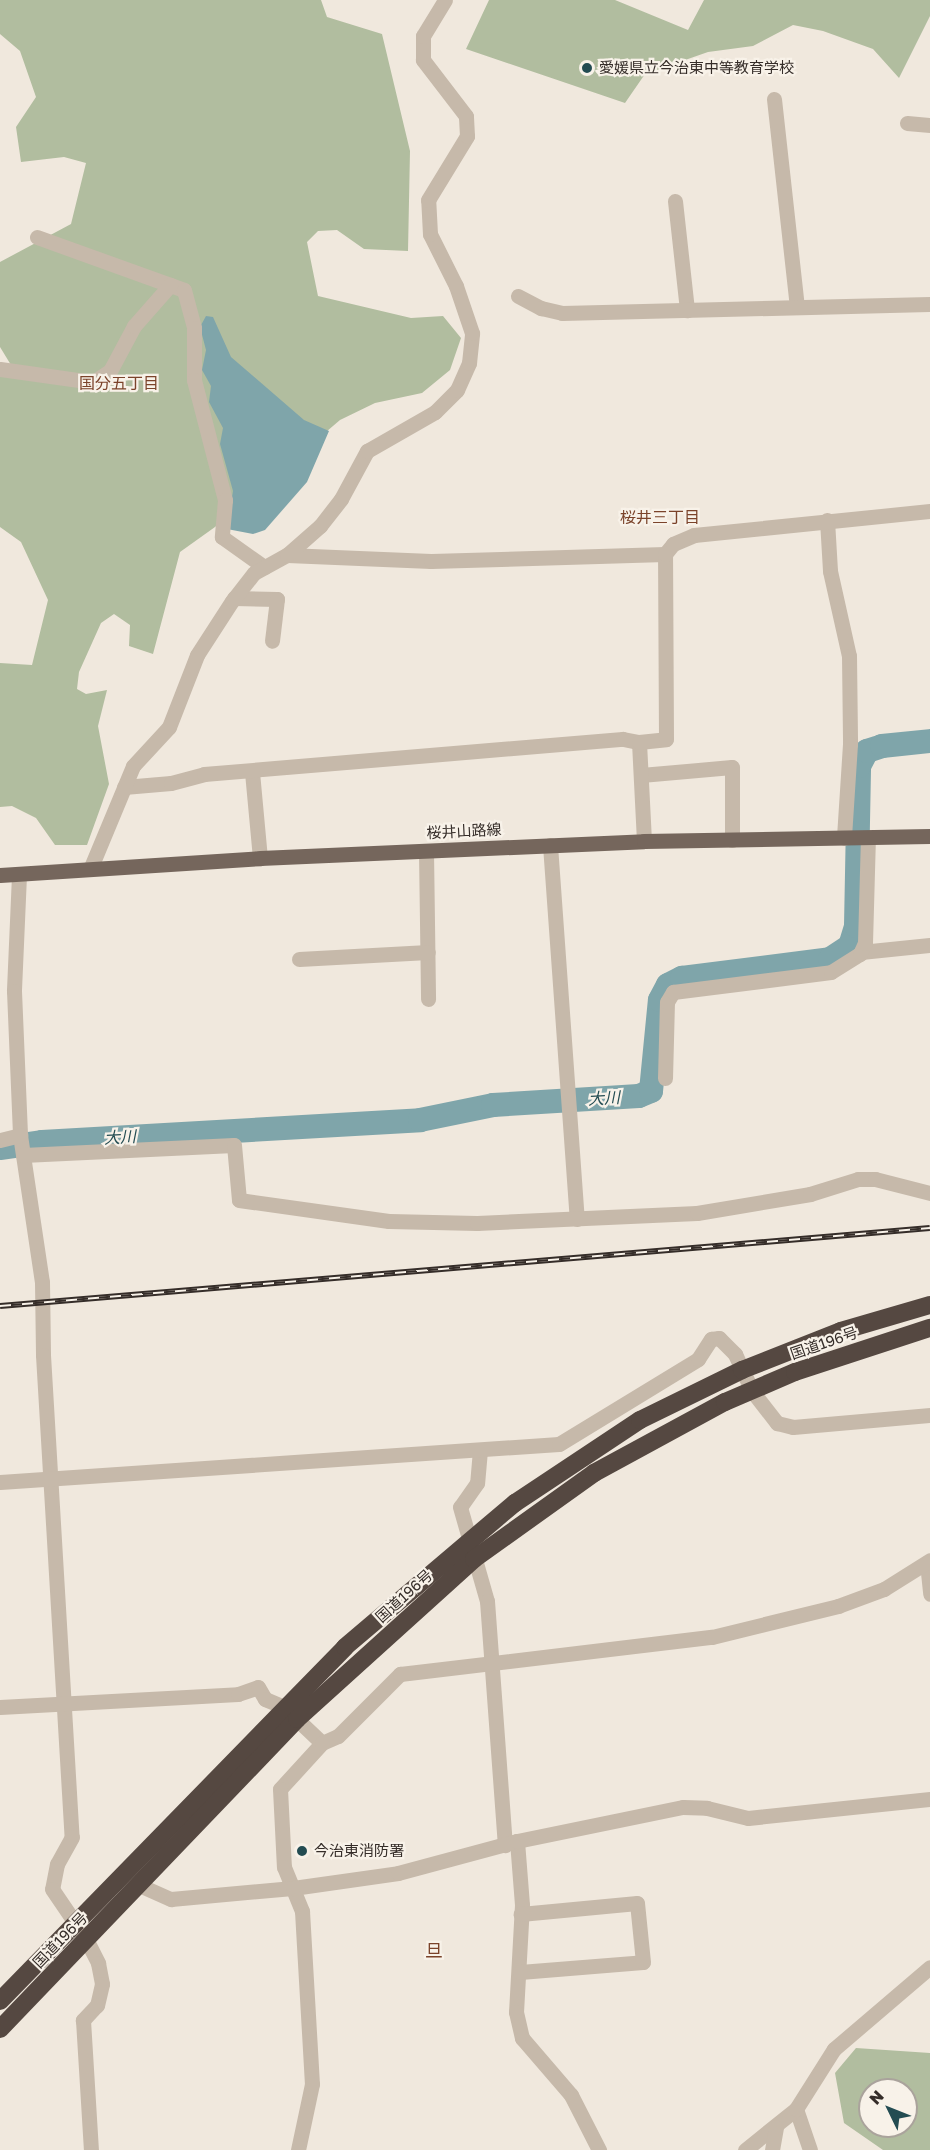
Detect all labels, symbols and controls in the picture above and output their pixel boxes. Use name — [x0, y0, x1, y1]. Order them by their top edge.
place label: 愛媛県立今治東中等教育学校 — [599, 59, 794, 77]
marker: 愛媛県立今治東中等教育学校 — [580, 61, 594, 75]
district label: 国分五丁目 — [79, 373, 159, 393]
district label: 桜井三丁目 — [620, 507, 700, 527]
street label: 桜井山路線 — [426, 820, 502, 842]
water label: 大川 — [588, 1088, 620, 1108]
water label: 大川 — [104, 1127, 136, 1147]
street label: 国道196号 — [788, 1323, 860, 1363]
street label: 国道196号 — [372, 1566, 436, 1626]
place label: 今治東消防署 — [314, 1842, 404, 1860]
marker: 今治東消防署 — [295, 1844, 309, 1858]
street label: 国道196号 — [29, 1908, 91, 1972]
district label: 旦 — [425, 1939, 443, 1961]
north arrow — [858, 2078, 918, 2138]
text: N — [865, 2086, 888, 2108]

